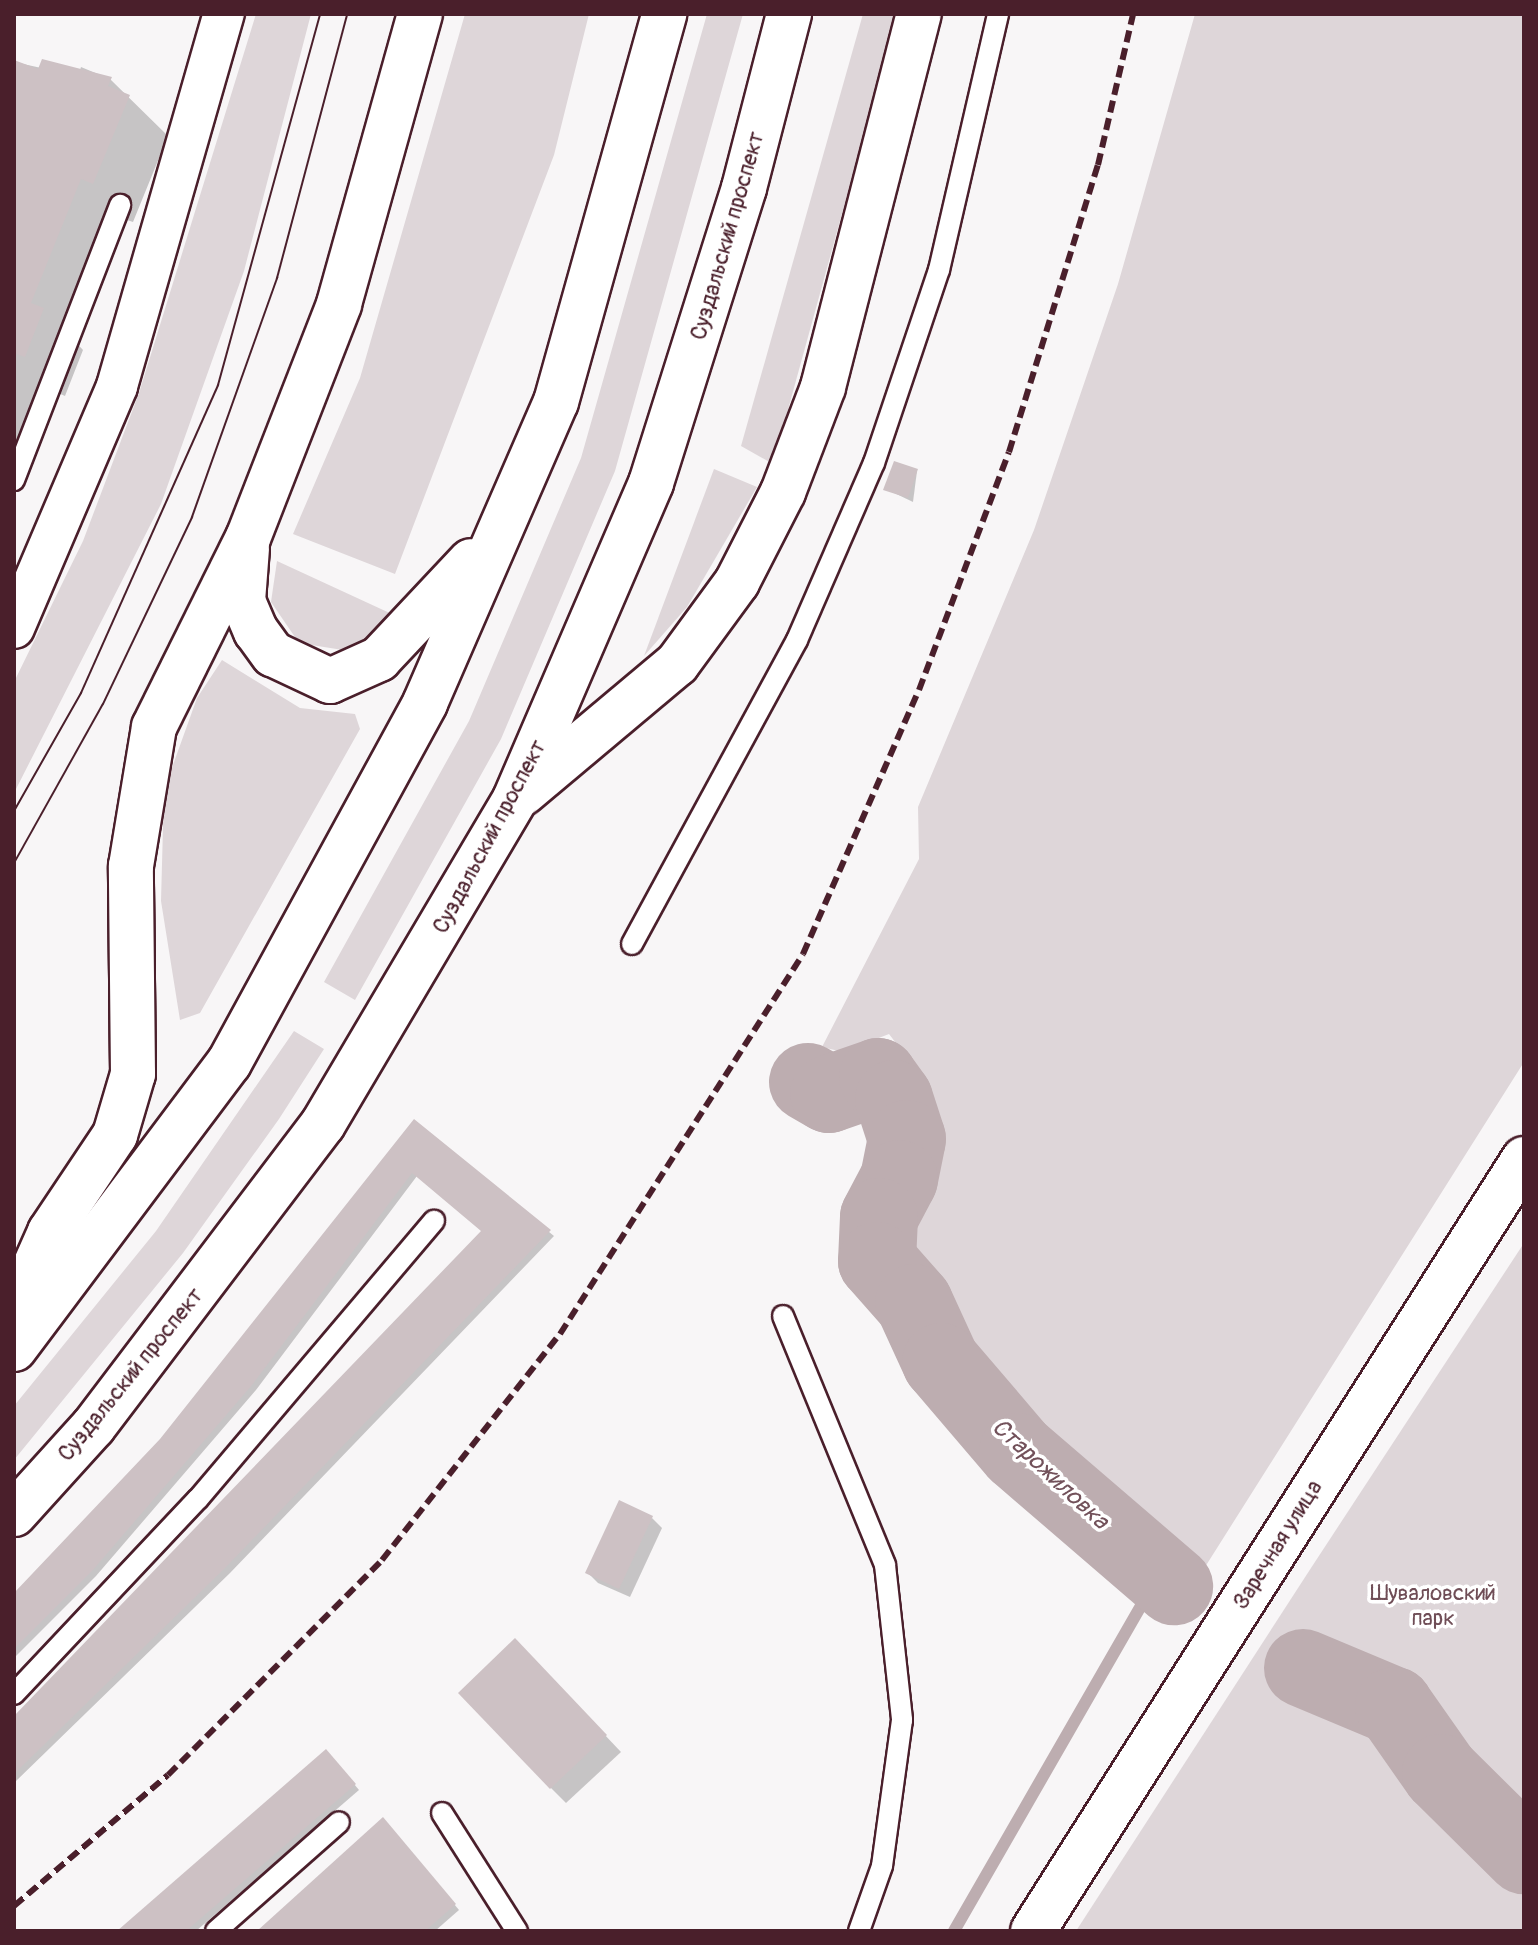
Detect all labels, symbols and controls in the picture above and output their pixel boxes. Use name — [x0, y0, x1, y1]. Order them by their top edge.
street label: Суздальский проспект — [686, 129, 770, 343]
street label: Суздальский проспект — [428, 736, 552, 938]
street label: Суздальский проспект — [53, 1283, 209, 1467]
water label: Старожиловка — [986, 1413, 1114, 1535]
street label: Заречная улица — [1228, 1476, 1328, 1614]
park label: Шуваловский парк — [1370, 1580, 1496, 1632]

